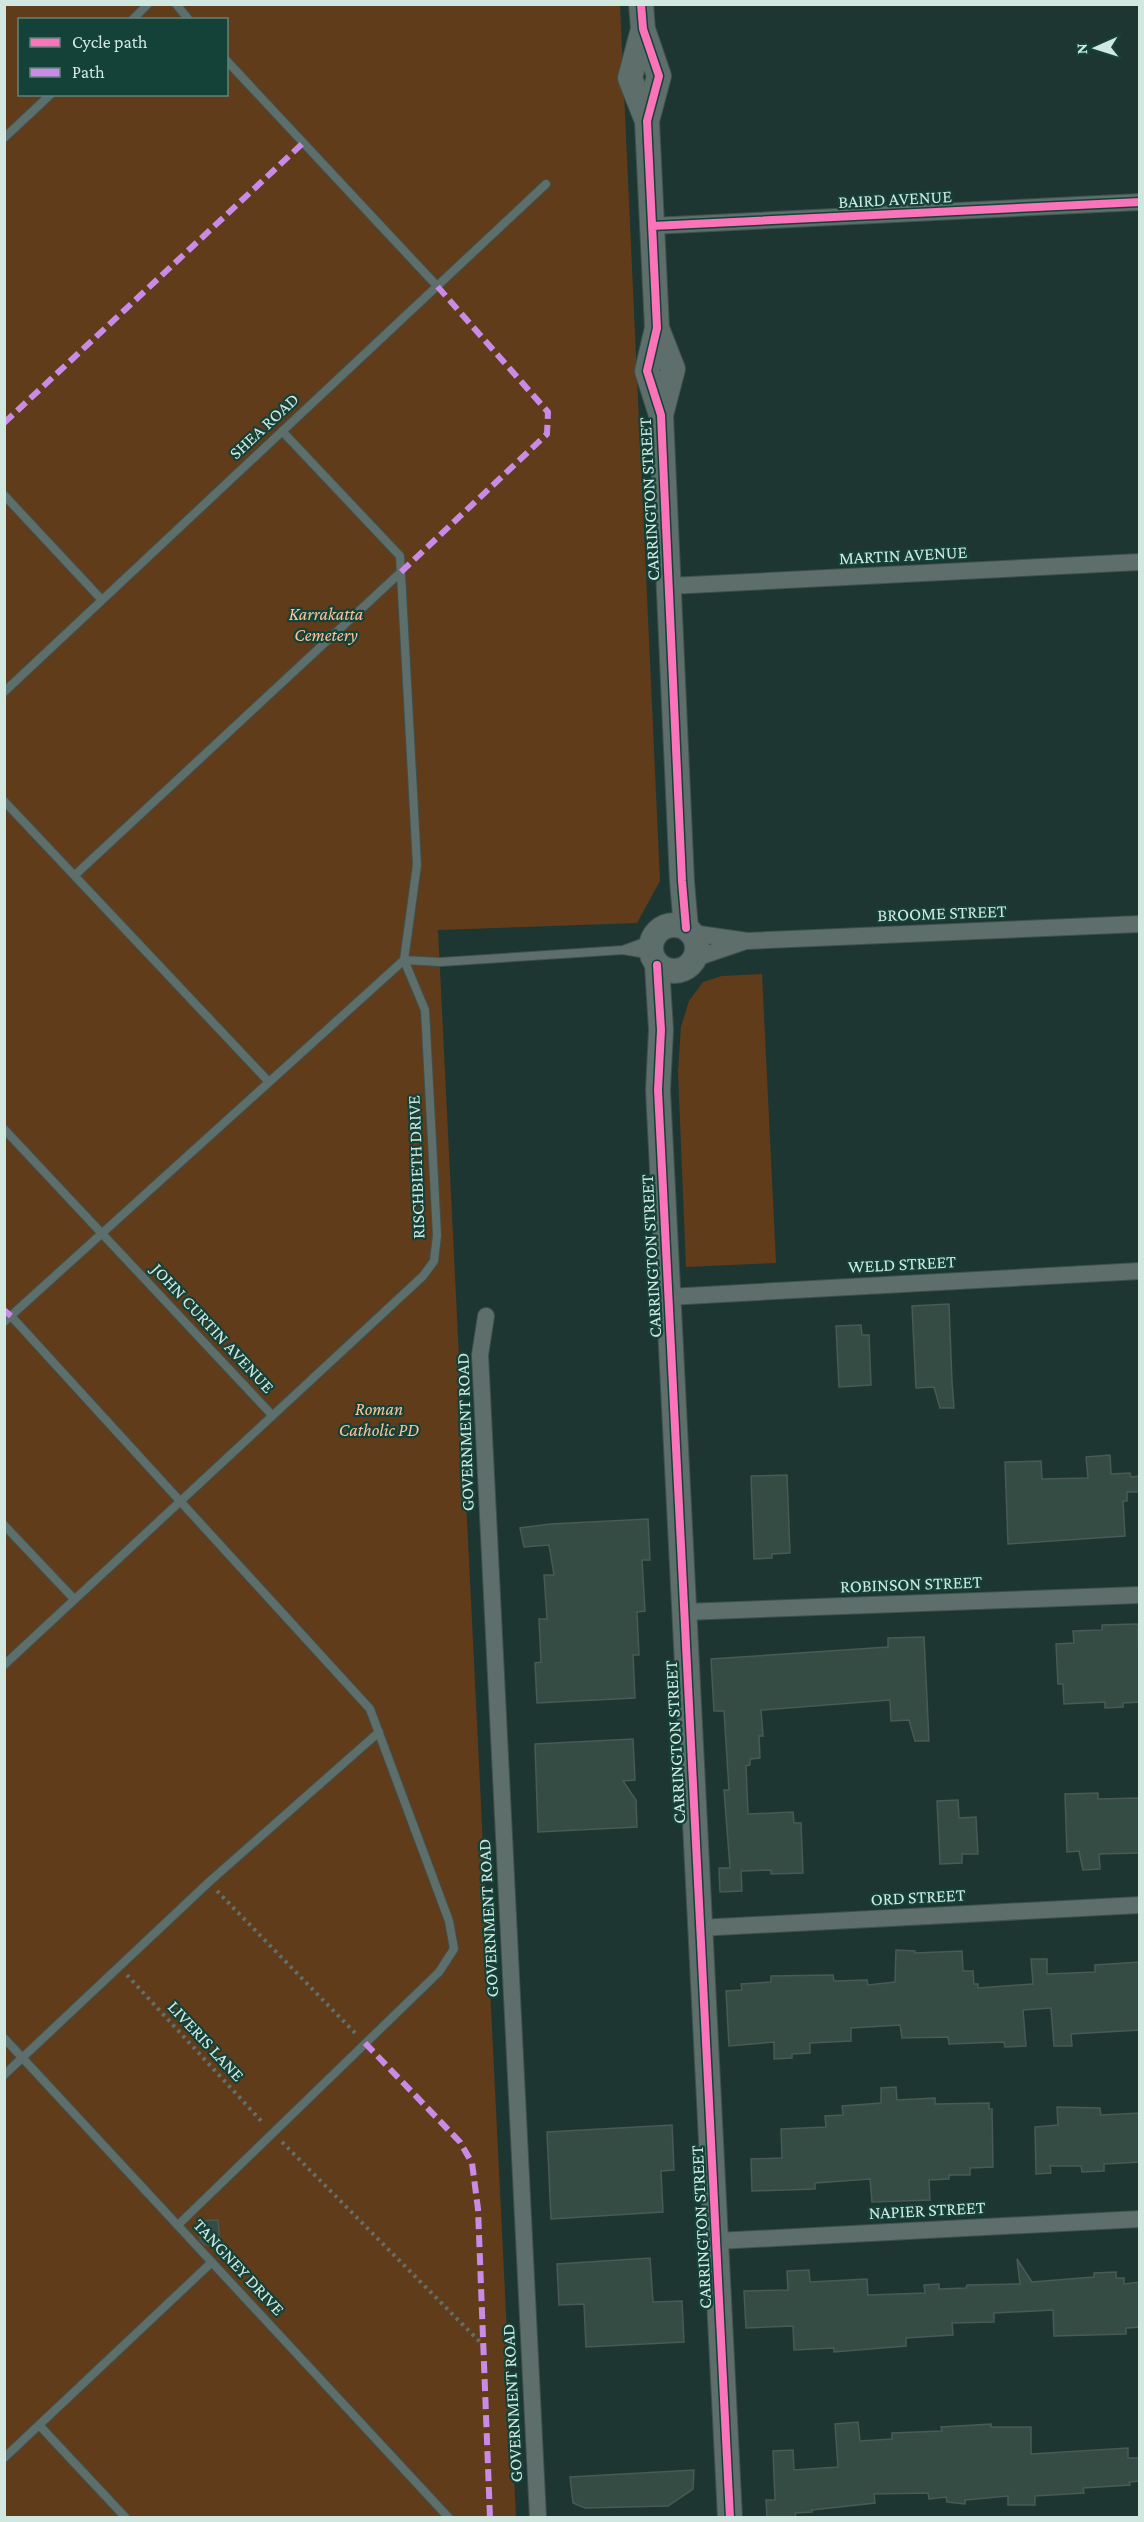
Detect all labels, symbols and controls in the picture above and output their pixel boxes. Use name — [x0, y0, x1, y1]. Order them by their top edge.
legend — [18, 18, 228, 96]
north arrow — [1066, 18, 1126, 78]
text: Cycle path — [72, 32, 148, 52]
text: N — [1073, 43, 1090, 55]
text: Path — [72, 62, 105, 82]
street label: BAIRD AVENUE — [838, 186, 953, 212]
street label: SHEA ROAD — [225, 389, 303, 463]
street label: CARRINGTON STREET — [635, 417, 663, 581]
street label: MARTIN AVENUE — [838, 542, 968, 568]
park label: Karrakatta Cemetery — [289, 604, 364, 645]
street label: BROOME STREET — [877, 901, 1007, 925]
street label: RISCHBIETH DRIVE — [403, 1095, 429, 1239]
street label: CARRINGTON STREET — [637, 1174, 665, 1338]
street label: WELD STREET — [848, 1251, 957, 1277]
street label: JOHN CURTIN AVENUE — [146, 1258, 278, 1397]
street label: GOVERNMENT ROAD — [452, 1352, 478, 1512]
park label: Roman Catholic PD — [339, 1399, 419, 1440]
street label: ROBINSON STREET — [840, 1572, 983, 1596]
street label: CARRINGTON STREET — [661, 1660, 689, 1824]
street label: GOVERNMENT ROAD — [474, 1838, 502, 1998]
street label: ORD STREET — [870, 1885, 966, 1909]
street label: LIVERIS LANE — [164, 1997, 248, 2085]
street label: CARRINGTON STREET — [687, 2145, 715, 2309]
street label: NAPIER STREET — [868, 2197, 986, 2223]
street label: TANGNEY DRIVE — [189, 2215, 289, 2319]
street label: GOVERNMENT ROAD — [498, 2323, 526, 2483]

